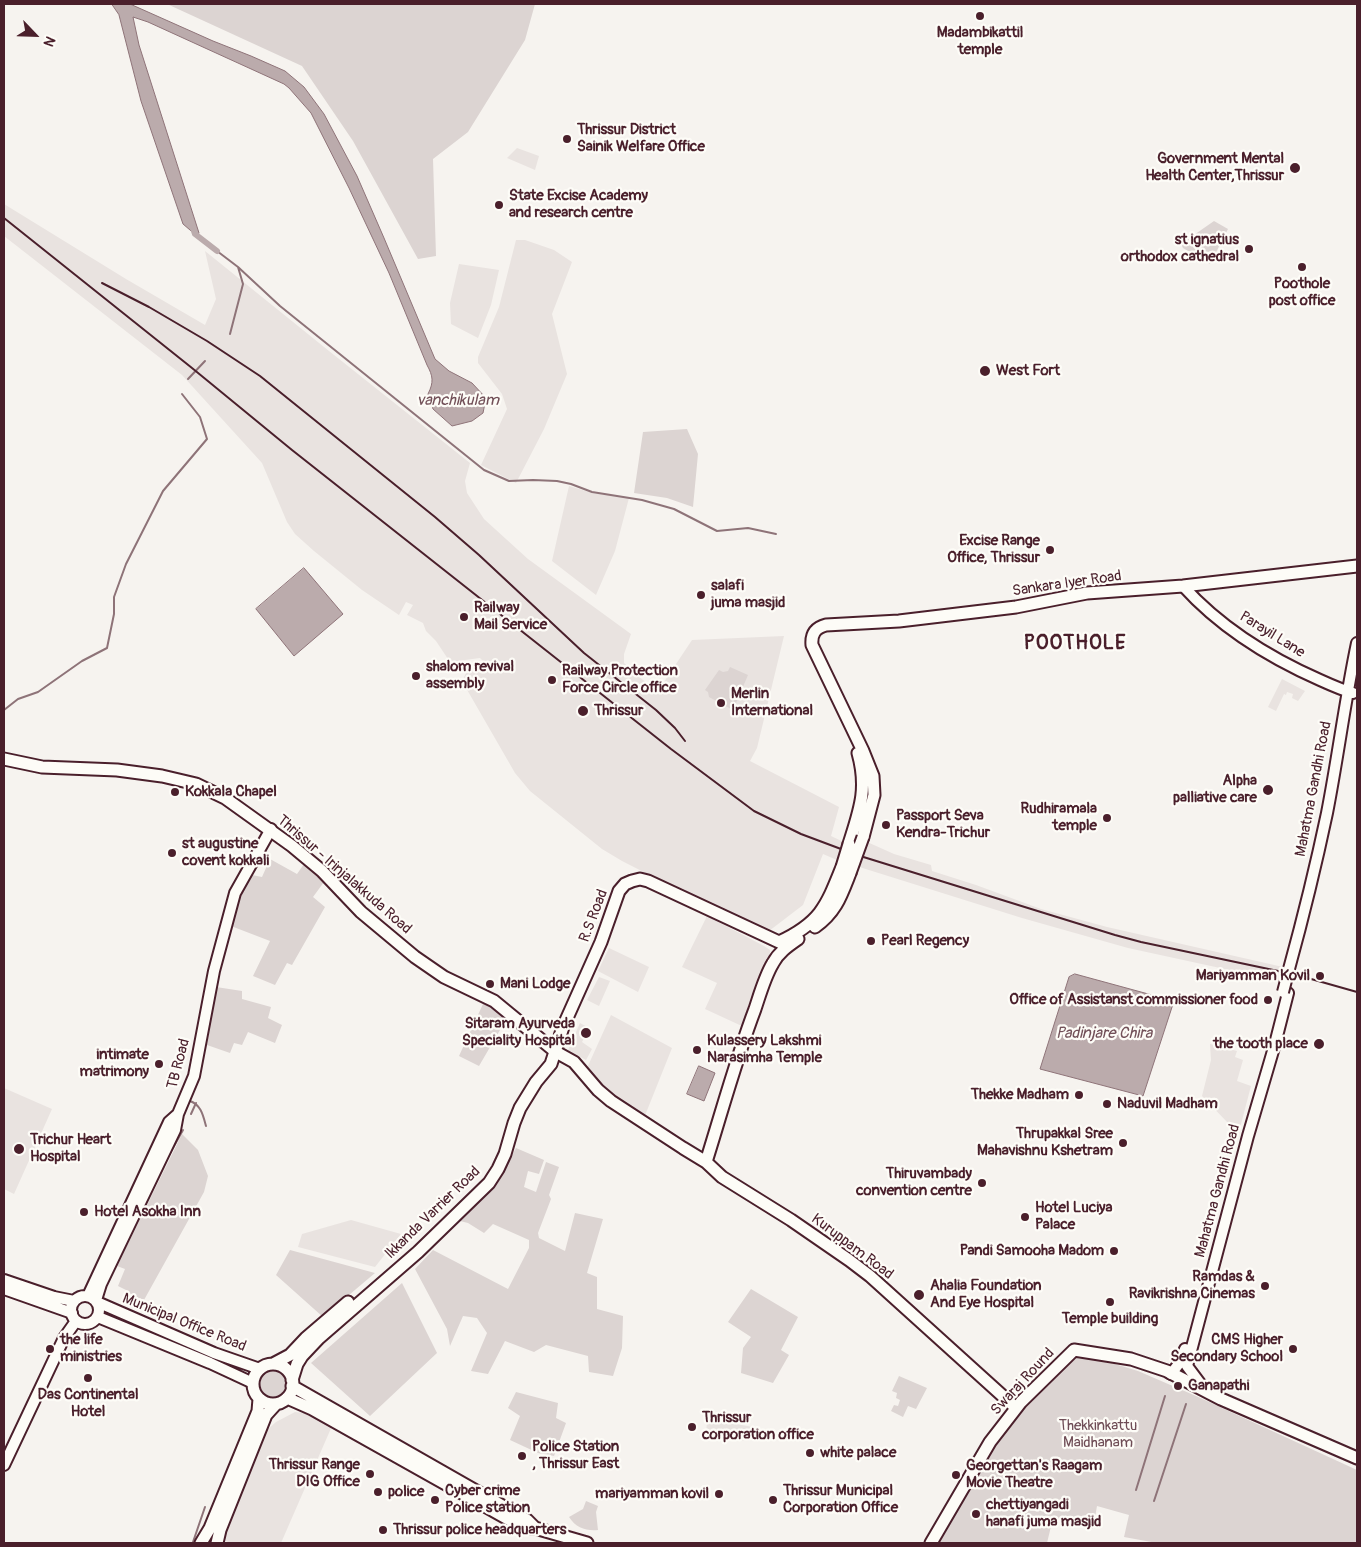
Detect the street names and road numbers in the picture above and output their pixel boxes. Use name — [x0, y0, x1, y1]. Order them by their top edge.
street label: Sankara Iyer Road — [1011, 567, 1123, 601]
street label: Parayil Lane — [1236, 608, 1308, 662]
street label: Mahatma Gandhi Road — [1292, 720, 1336, 858]
street label: Thrissur - Irinjalakkuda Road — [273, 812, 415, 938]
street label: R.S Road — [576, 887, 612, 945]
street label: TB Road — [164, 1037, 194, 1091]
street label: Mahatma Gandhi Road — [1192, 1122, 1244, 1260]
street label: Ikkanda Varrier Road — [382, 1163, 484, 1263]
street label: Kuruppam Road — [807, 1210, 897, 1284]
street label: Municipal Office Road — [119, 1290, 249, 1356]
street label: Swaraj Round — [987, 1345, 1059, 1419]

